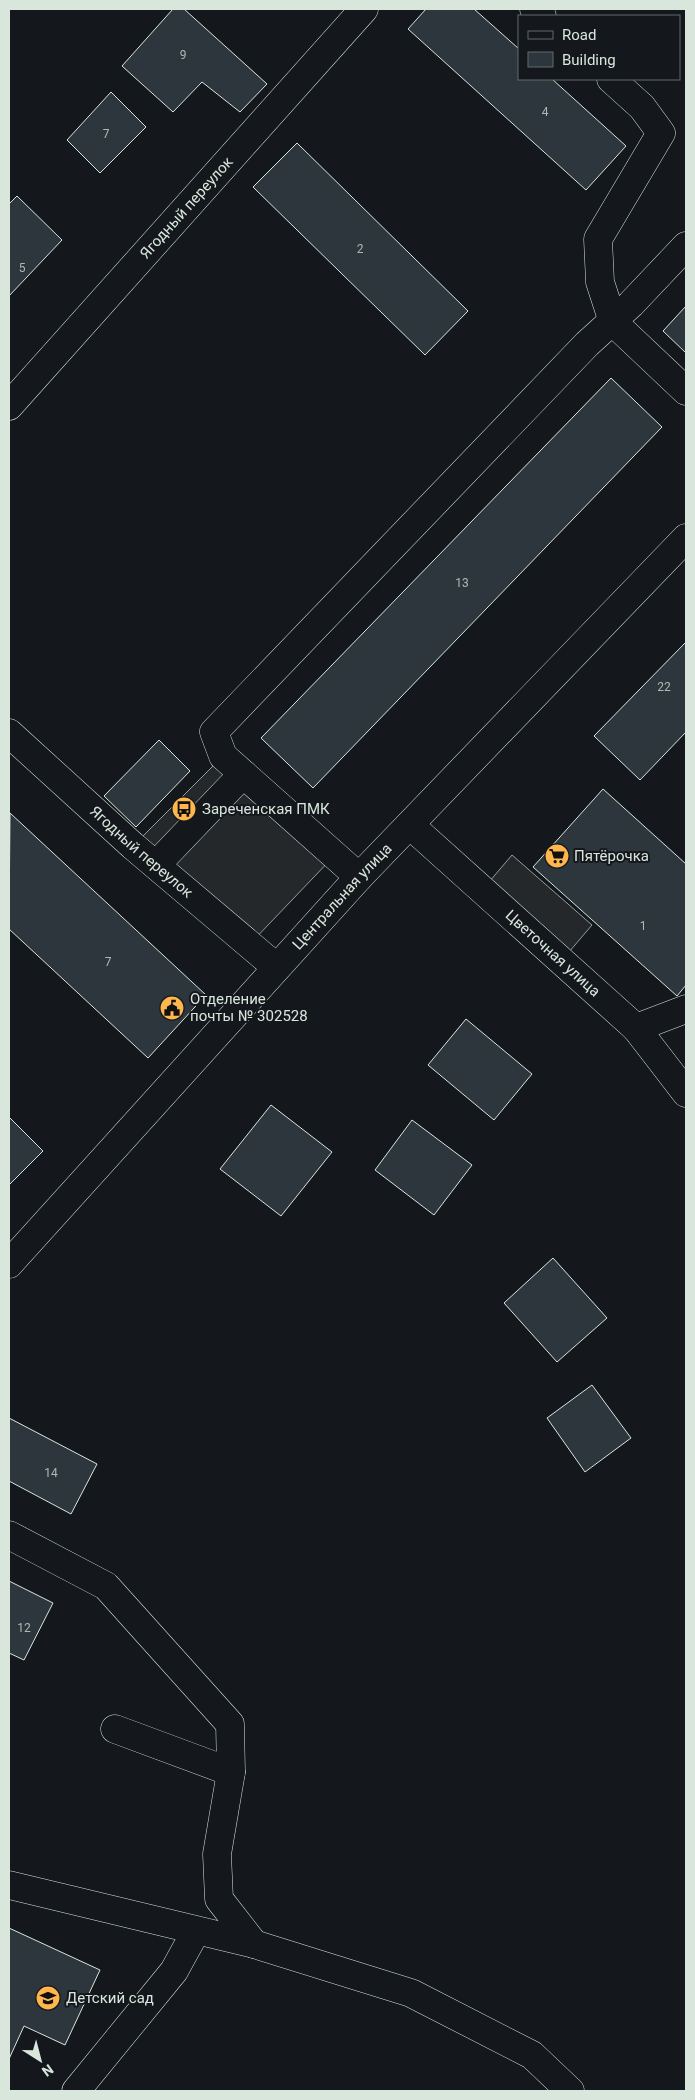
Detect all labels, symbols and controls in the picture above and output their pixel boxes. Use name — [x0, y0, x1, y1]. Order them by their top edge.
legend — [518, 15, 680, 80]
text: Road — [562, 26, 596, 44]
house number: 9 — [180, 48, 186, 62]
text: Building — [562, 51, 616, 69]
house number: 4 — [542, 105, 549, 119]
house number: 7 — [103, 127, 110, 141]
street label: Ягодный переулок — [136, 153, 237, 262]
house number: 2 — [357, 242, 364, 256]
house number: 5 — [19, 261, 26, 275]
house number: 13 — [455, 576, 469, 590]
house number: 22 — [657, 680, 671, 694]
bus stop icon: Зареченская ПМК — [171, 796, 197, 822]
place label: Зареченская ПМК — [202, 800, 330, 818]
street label: Ягодный переулок — [86, 802, 196, 902]
street label: Центральная улица — [289, 840, 396, 953]
supermarket icon: Пятёрочка — [544, 843, 570, 869]
place label: Пятёрочка — [574, 847, 649, 865]
street label: Цветочная улица — [502, 906, 604, 1000]
house number: 1 — [640, 919, 646, 933]
house number: 7 — [105, 955, 112, 969]
place label: Отделение почты № 302528 — [190, 990, 308, 1025]
public building icon: Отделение почты № 302528 — [159, 995, 185, 1021]
house number: 14 — [44, 1466, 58, 1480]
house number: 12 — [17, 1621, 31, 1635]
school or university icon: Детский сад — [35, 1985, 61, 2011]
place label: Детский сад — [66, 1989, 154, 2007]
north arrow — [15, 2035, 65, 2085]
text: N — [39, 2061, 56, 2080]

